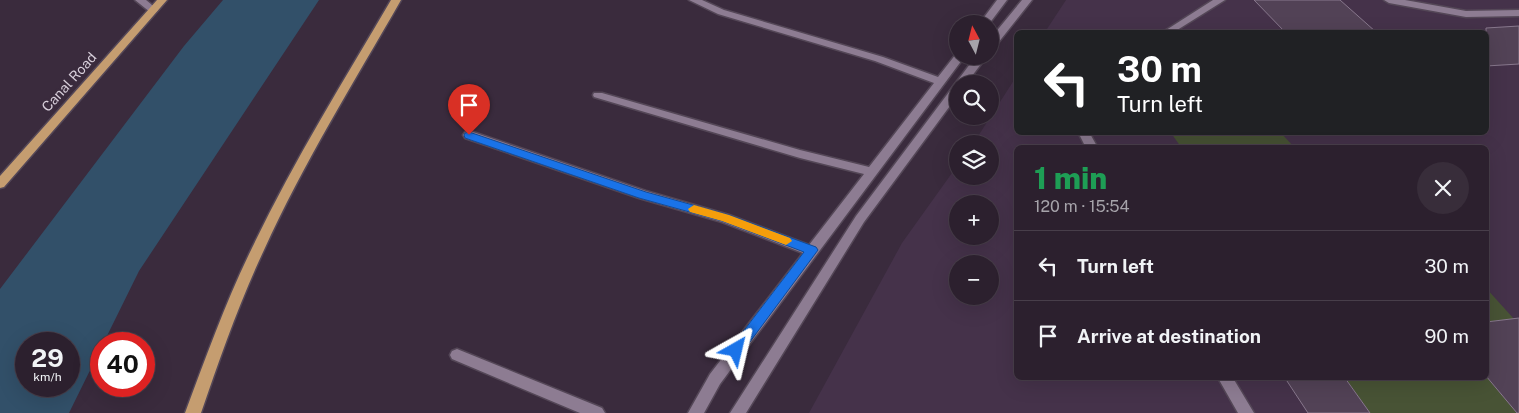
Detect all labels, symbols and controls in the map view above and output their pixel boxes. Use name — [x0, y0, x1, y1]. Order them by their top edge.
north arrow — [949, 15, 999, 65]
map controls — [949, 15, 999, 305]
street label: Canal Road — [38, 49, 100, 115]
text: 30 m — [1117, 49, 1202, 90]
icon: left — [1034, 50, 1099, 115]
button: search — [949, 75, 999, 125]
pin — [448, 84, 490, 135]
icon: arrive — [455, 91, 483, 119]
text: Turn left — [1117, 91, 1203, 117]
button: layers — [949, 135, 999, 185]
text: 1 min — [1034, 160, 1107, 196]
button: close — [1417, 162, 1469, 214]
button: + — [949, 195, 999, 245]
text: 120 m · 15:54 — [1034, 197, 1130, 216]
icon: left — [1034, 252, 1062, 280]
button: − — [949, 255, 999, 305]
text: Turn left — [1077, 255, 1154, 277]
text: 30 m — [1424, 255, 1469, 277]
icon: arrive — [1034, 322, 1062, 350]
position arrow — [709, 323, 761, 375]
text: Arrive at destination — [1077, 325, 1261, 347]
text: 90 m — [1425, 325, 1469, 347]
speed limit sign: 40 — [90, 332, 155, 397]
text: 29 — [31, 343, 64, 373]
text: km/h — [33, 370, 62, 384]

